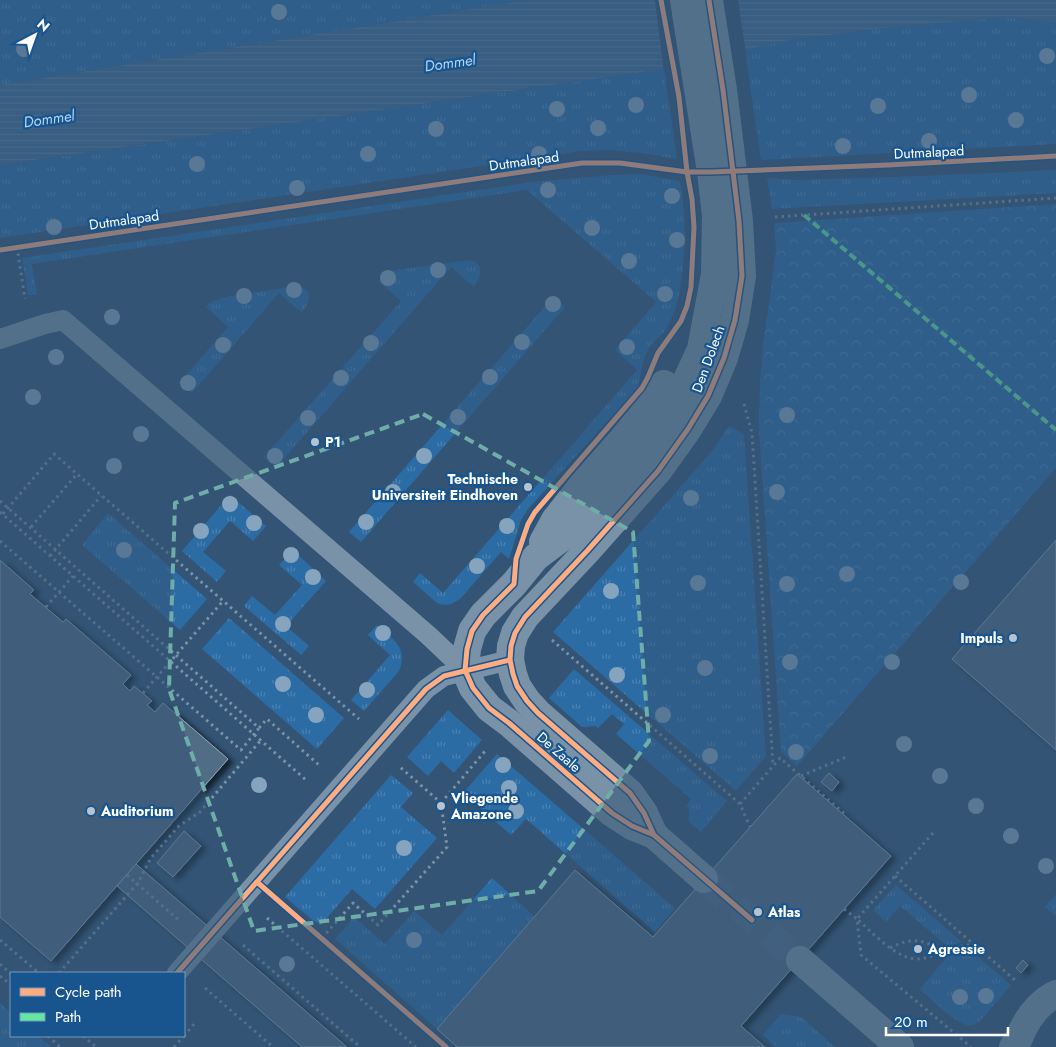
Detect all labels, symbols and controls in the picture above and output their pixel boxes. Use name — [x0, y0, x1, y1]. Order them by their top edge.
north arrow — [10, 10, 60, 60]
text: N — [33, 14, 54, 36]
water label: Dommel — [423, 48, 478, 77]
water label: Dommel — [22, 104, 77, 133]
street label: Dutmalapad — [893, 140, 965, 164]
street label: Dutmalapad — [488, 146, 560, 176]
street label: Dutmalapad — [88, 205, 160, 235]
street label: Den Dolech — [687, 323, 729, 395]
place label: P1 — [325, 432, 341, 452]
marker: P1 — [309, 436, 321, 448]
place label: Technische Universiteit Eindhoven — [372, 469, 518, 505]
marker: Technische Universiteit Eindhoven — [522, 481, 534, 493]
place label: Impuls — [960, 628, 1004, 648]
marker: Impuls — [1007, 632, 1019, 644]
street label: De Zaale — [533, 727, 585, 777]
place label: Vliegende Amazone — [450, 788, 518, 824]
marker: Vliegende Amazone — [435, 800, 447, 812]
place label: Auditorium — [100, 801, 173, 821]
marker: Auditorium — [85, 805, 97, 817]
place label: Atlas — [767, 902, 801, 922]
marker: Atlas — [752, 906, 764, 918]
place label: Agressie — [927, 939, 985, 959]
marker: Agressie — [912, 943, 924, 955]
legend — [10, 972, 185, 1037]
text: Cycle path — [55, 981, 122, 1003]
scale bar — [886, 1004, 1008, 1036]
text: Path — [55, 1006, 81, 1028]
text: 20 m — [894, 1011, 928, 1033]

